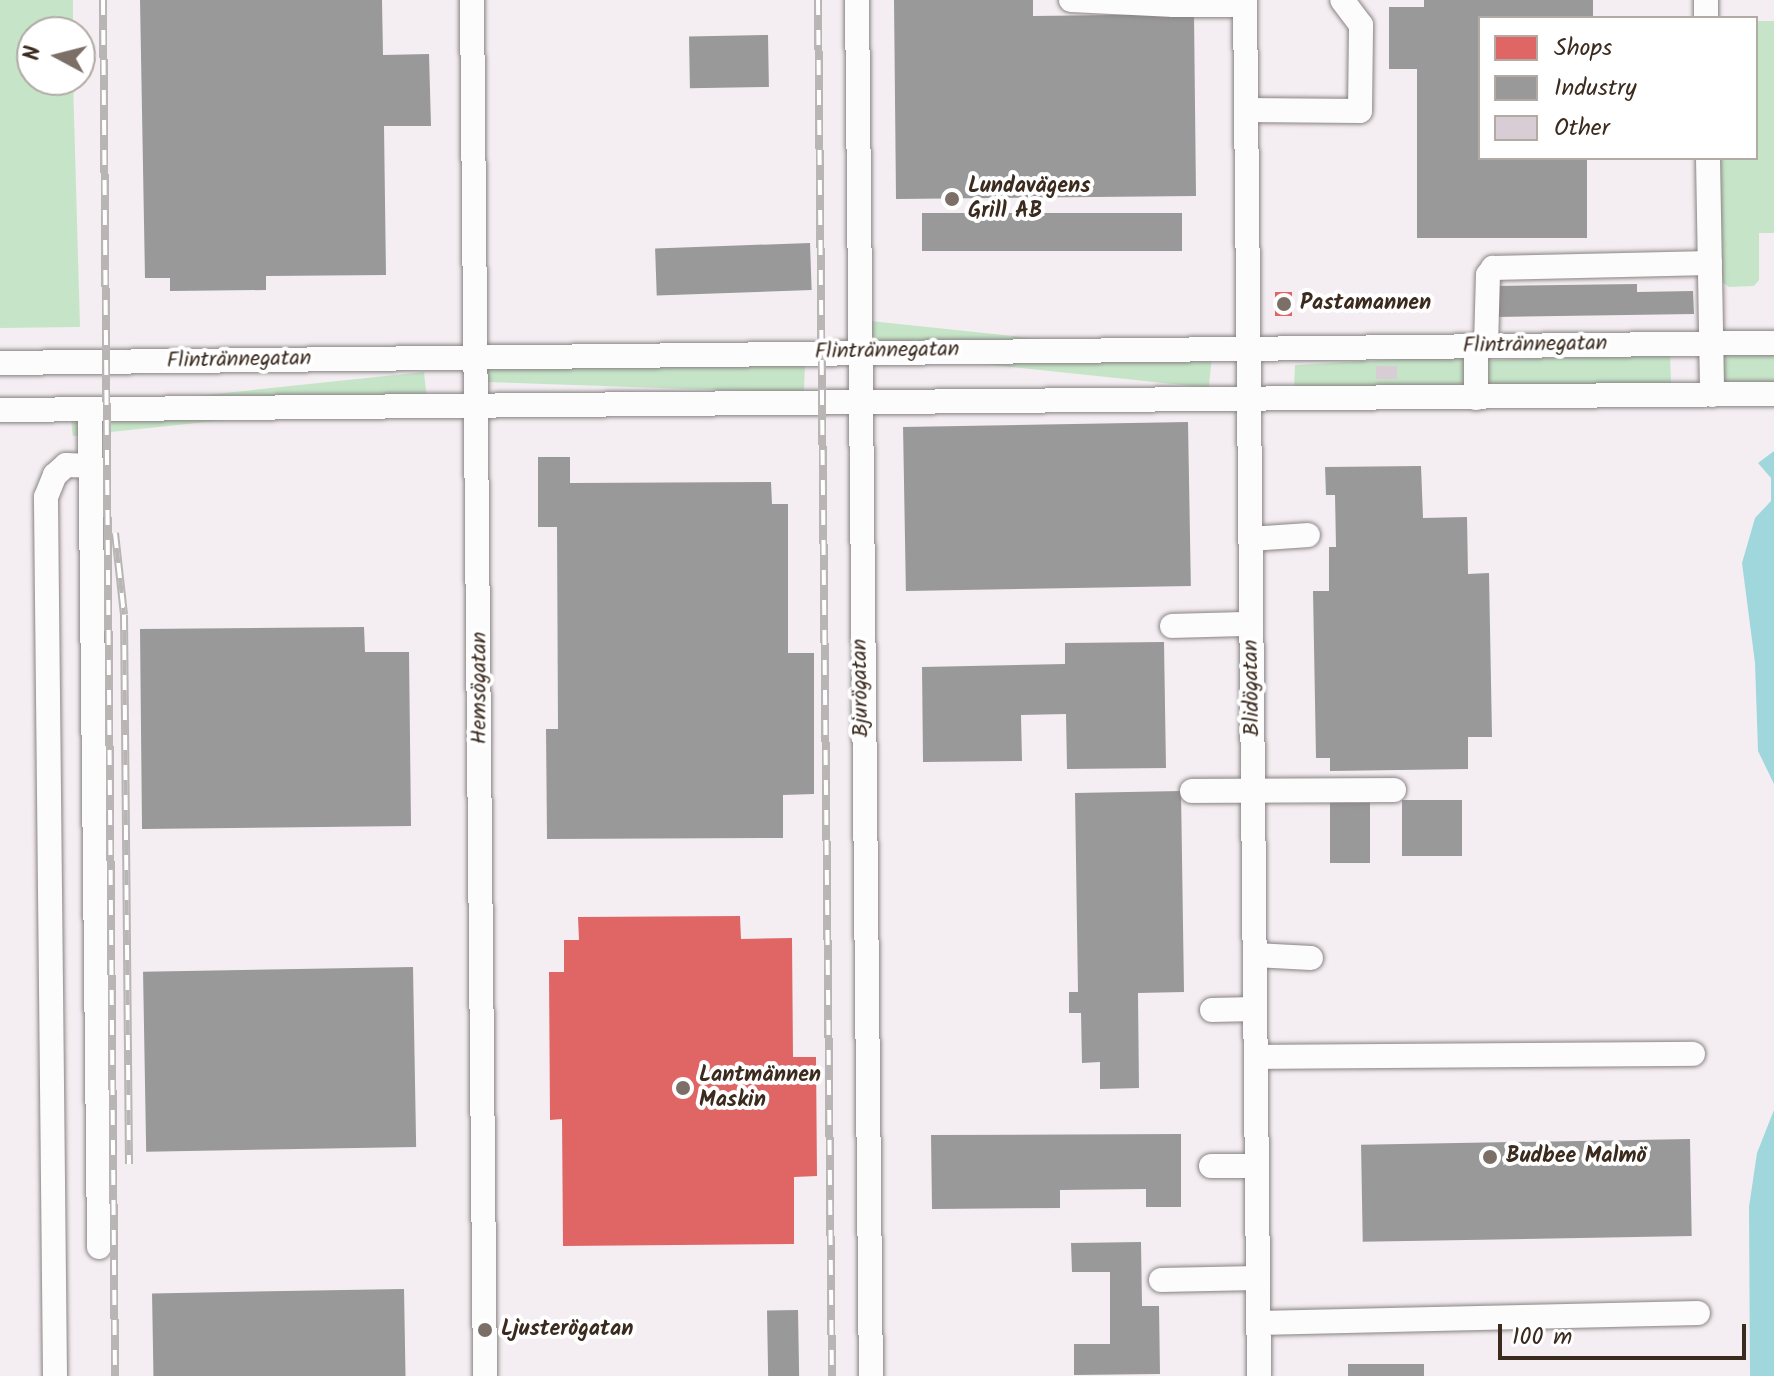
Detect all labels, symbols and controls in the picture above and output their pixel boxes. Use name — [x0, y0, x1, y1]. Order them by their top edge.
north arrow — [16, 16, 96, 96]
legend — [1478, 16, 1758, 160]
text: Shops — [1554, 29, 1612, 68]
text: N — [15, 44, 52, 62]
text: Industry — [1554, 69, 1636, 108]
text: Other — [1554, 109, 1610, 148]
place label: Lundavägens Grill AB — [968, 173, 1090, 224]
marker: Lundavägens Grill AB — [943, 190, 961, 208]
place label: Pastamannen — [1300, 291, 1431, 317]
marker: Pastamannen — [1275, 295, 1293, 313]
street label: Flintrännegatan — [1462, 331, 1608, 359]
street label: Flintrännegatan — [814, 337, 960, 365]
street label: Flintrännegatan — [166, 346, 312, 374]
street label: Hemsögatan — [467, 632, 493, 744]
street label: Bjurögatan — [847, 638, 875, 738]
street label: Blidögatan — [1238, 639, 1266, 737]
place label: Lantmännen Maskin — [699, 1062, 821, 1114]
marker: Lantmännen Maskin — [674, 1079, 692, 1097]
place label: Budbee Malmö — [1506, 1144, 1646, 1170]
marker: Budbee Malmö — [1481, 1148, 1499, 1166]
scale bar — [1502, 1308, 1750, 1358]
place label: Ljusterögatan — [501, 1317, 633, 1343]
text: 100 m — [1512, 1318, 1572, 1357]
marker: Ljusterögatan — [476, 1321, 494, 1339]

